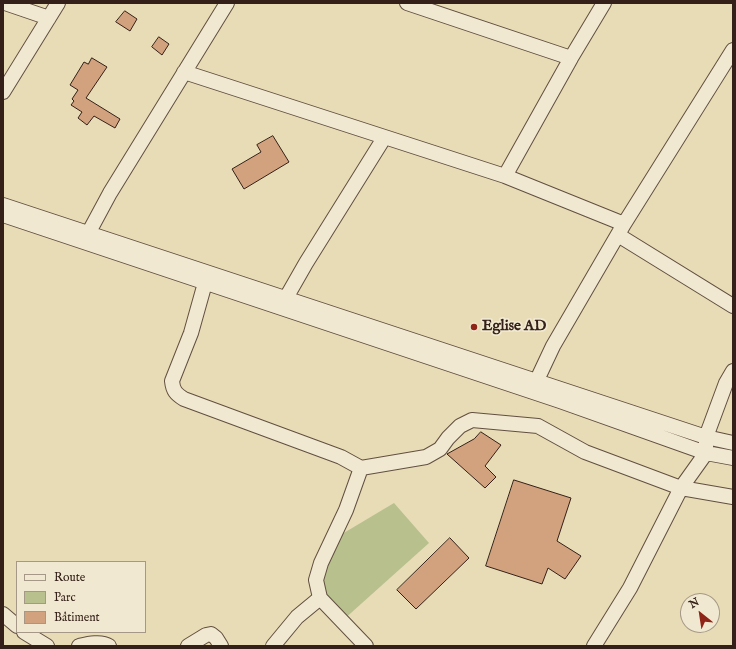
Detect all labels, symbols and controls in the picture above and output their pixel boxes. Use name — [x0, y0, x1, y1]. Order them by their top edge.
place label: Eglise AD — [482, 318, 546, 336]
marker: Eglise AD — [469, 322, 479, 332]
legend — [16, 561, 146, 633]
text: Route — [54, 570, 85, 585]
text: Parc — [54, 590, 76, 605]
north arrow — [680, 593, 720, 633]
text: N — [687, 595, 702, 612]
text: Bâtiment — [54, 610, 100, 625]

